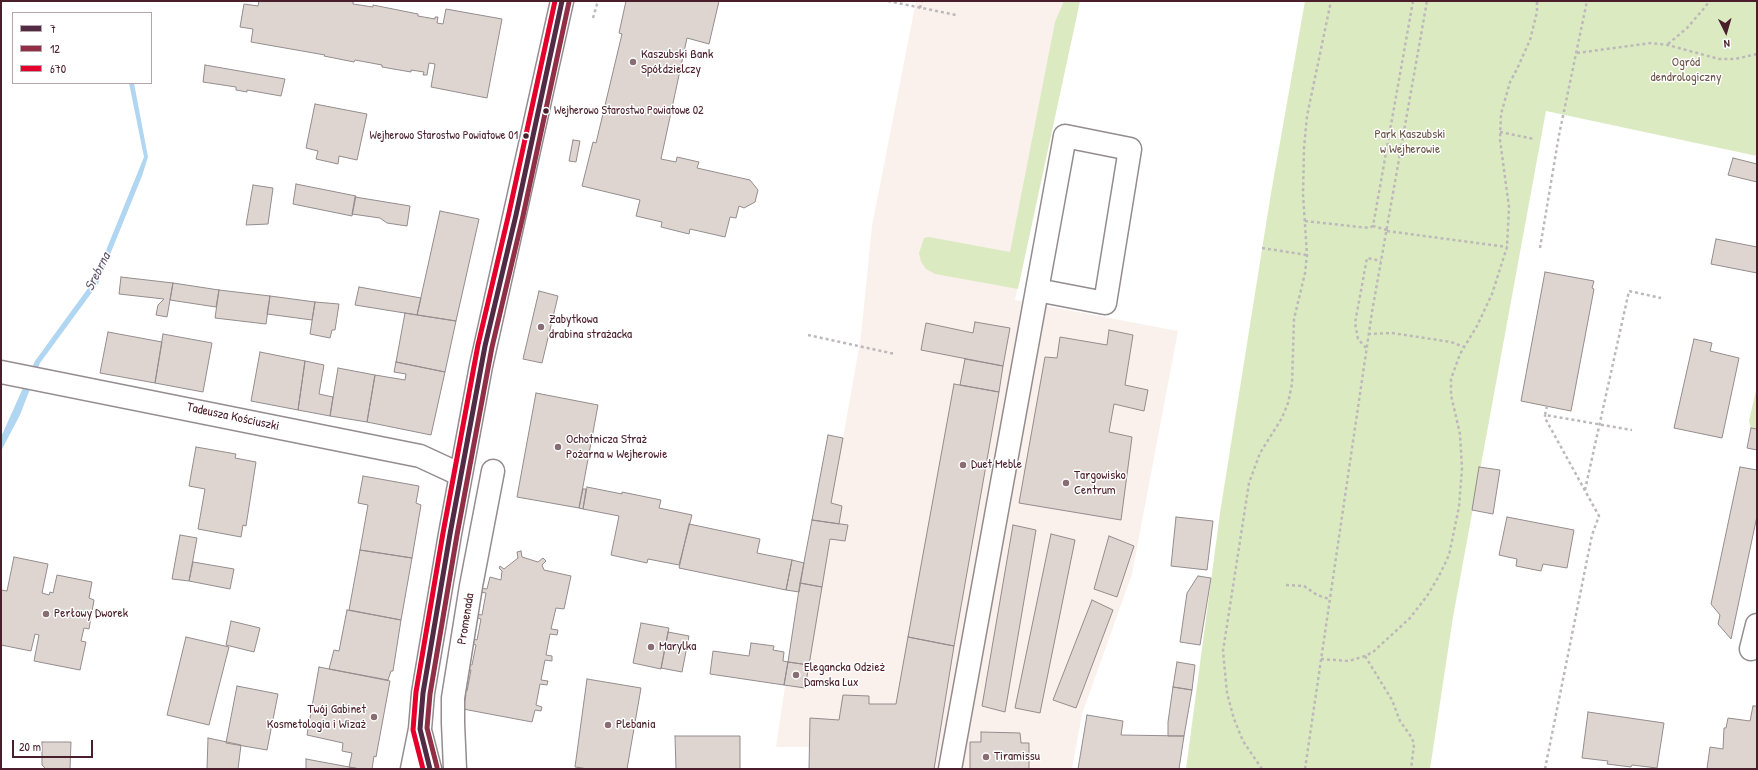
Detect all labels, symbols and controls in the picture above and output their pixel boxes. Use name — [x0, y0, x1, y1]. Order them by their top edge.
legend — [12, 12, 152, 84]
north arrow — [1706, 12, 1746, 52]
text: 7 — [50, 20, 56, 37]
text: N — [1724, 37, 1731, 51]
text: 12 — [50, 40, 60, 57]
place label: Kaszubski Bank Spółdzielczy — [641, 47, 713, 78]
park label: Ogród dendrologiczny — [1651, 55, 1721, 86]
marker: Kaszubski Bank Spółdzielczy — [628, 57, 638, 67]
text: 670 — [50, 60, 66, 77]
place label: Wejherowo Starostwo Powiatowe 02 — [554, 104, 704, 118]
marker: Wejherowo Starostwo Powiatowe 02 — [541, 106, 551, 116]
park label: Park Kaszubski w Wejherowie — [1374, 127, 1446, 158]
place label: Wejherowo Starostwo Powiatowe 01 — [370, 129, 518, 143]
marker: Wejherowo Starostwo Powiatowe 01 — [521, 131, 531, 141]
water label: Srebrna — [81, 250, 115, 294]
place label: Zabytkowa drabina strażacka — [549, 312, 632, 343]
marker: Zabytkowa drabina strażacka — [536, 322, 546, 332]
street label: Tadeusza Kościuszki — [185, 400, 281, 434]
place label: Ochotnicza Straż Pożarna w Wejherowie — [566, 432, 667, 463]
marker: Ochotnicza Straż Pożarna w Wejherowie — [553, 442, 563, 452]
place label: Duet Meble — [971, 457, 1022, 473]
marker: Duet Meble — [958, 460, 968, 470]
place label: Targowisko Centrum — [1074, 468, 1126, 499]
marker: Targowisko Centrum — [1061, 478, 1071, 488]
street label: Promenada — [454, 592, 478, 646]
place label: Perłowy Dworek — [54, 606, 128, 622]
marker: Perłowy Dworek — [41, 609, 51, 619]
place label: Marylka — [659, 639, 696, 655]
marker: Marylka — [646, 642, 656, 652]
place label: Elegancka Odzież Damska Lux — [804, 660, 885, 691]
marker: Elegancka Odzież Damska Lux — [791, 670, 801, 680]
place label: Twój Gabinet Kosmetologia i Wizaż — [267, 702, 366, 733]
marker: Twój Gabinet Kosmetologia i Wizaż — [369, 712, 379, 722]
place label: Plebania — [616, 717, 655, 733]
marker: Plebania — [603, 720, 613, 730]
scale bar — [14, 732, 95, 758]
text: 20 m — [19, 738, 41, 755]
place label: Tiramissu — [994, 749, 1040, 765]
marker: Tiramissu — [981, 752, 991, 762]

